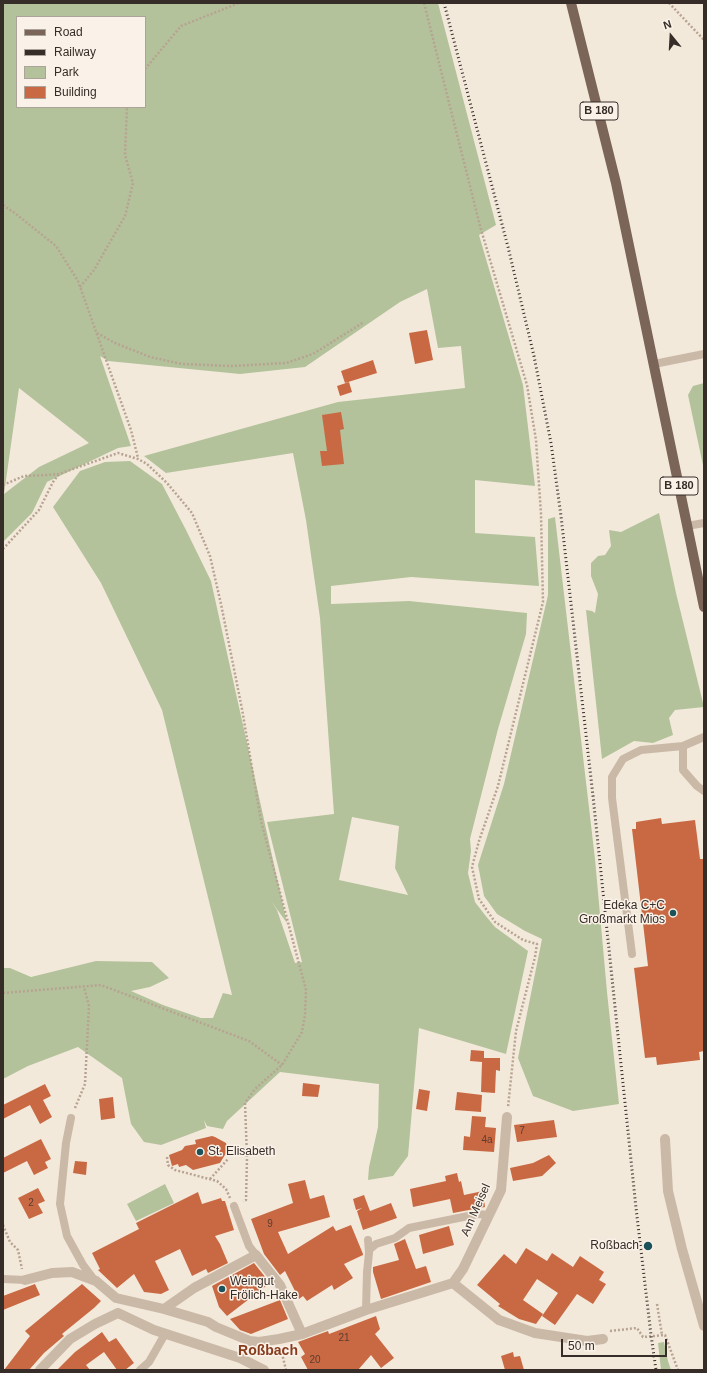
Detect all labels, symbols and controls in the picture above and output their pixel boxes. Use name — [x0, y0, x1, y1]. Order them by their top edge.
legend — [16, 16, 146, 108]
north arrow — [651, 16, 691, 56]
text: N — [662, 18, 673, 32]
text: Road — [54, 25, 83, 39]
text: Railway — [54, 45, 96, 59]
text: Park — [54, 65, 79, 79]
text: Building — [54, 85, 97, 99]
road number: B 180 — [580, 102, 618, 120]
road number: B 180 — [660, 477, 698, 495]
place label: Edeka C+C Großmarkt Mios — [579, 899, 665, 927]
marker: Edeka C+C Großmarkt Mios — [668, 908, 678, 918]
house number: 7 — [519, 1125, 525, 1137]
house number: 4a — [481, 1134, 493, 1146]
place label: St. Elisabeth — [208, 1145, 275, 1159]
marker: St. Elisabeth — [195, 1147, 205, 1157]
street label: Am Meisel — [458, 1181, 494, 1239]
house number: 2 — [28, 1197, 34, 1209]
house number: 9 — [267, 1218, 273, 1230]
place label: Roßbach — [590, 1239, 639, 1253]
marker: Roßbach — [642, 1240, 654, 1252]
place label: Weingut Frölich-Hake — [230, 1275, 298, 1303]
marker: Weingut Frölich-Hake — [217, 1284, 227, 1294]
scale bar — [563, 1331, 669, 1357]
house number: 21 — [338, 1332, 350, 1344]
text: 50 m — [568, 1339, 595, 1353]
district label: Roßbach — [238, 1343, 298, 1359]
house number: 20 — [309, 1354, 321, 1366]

